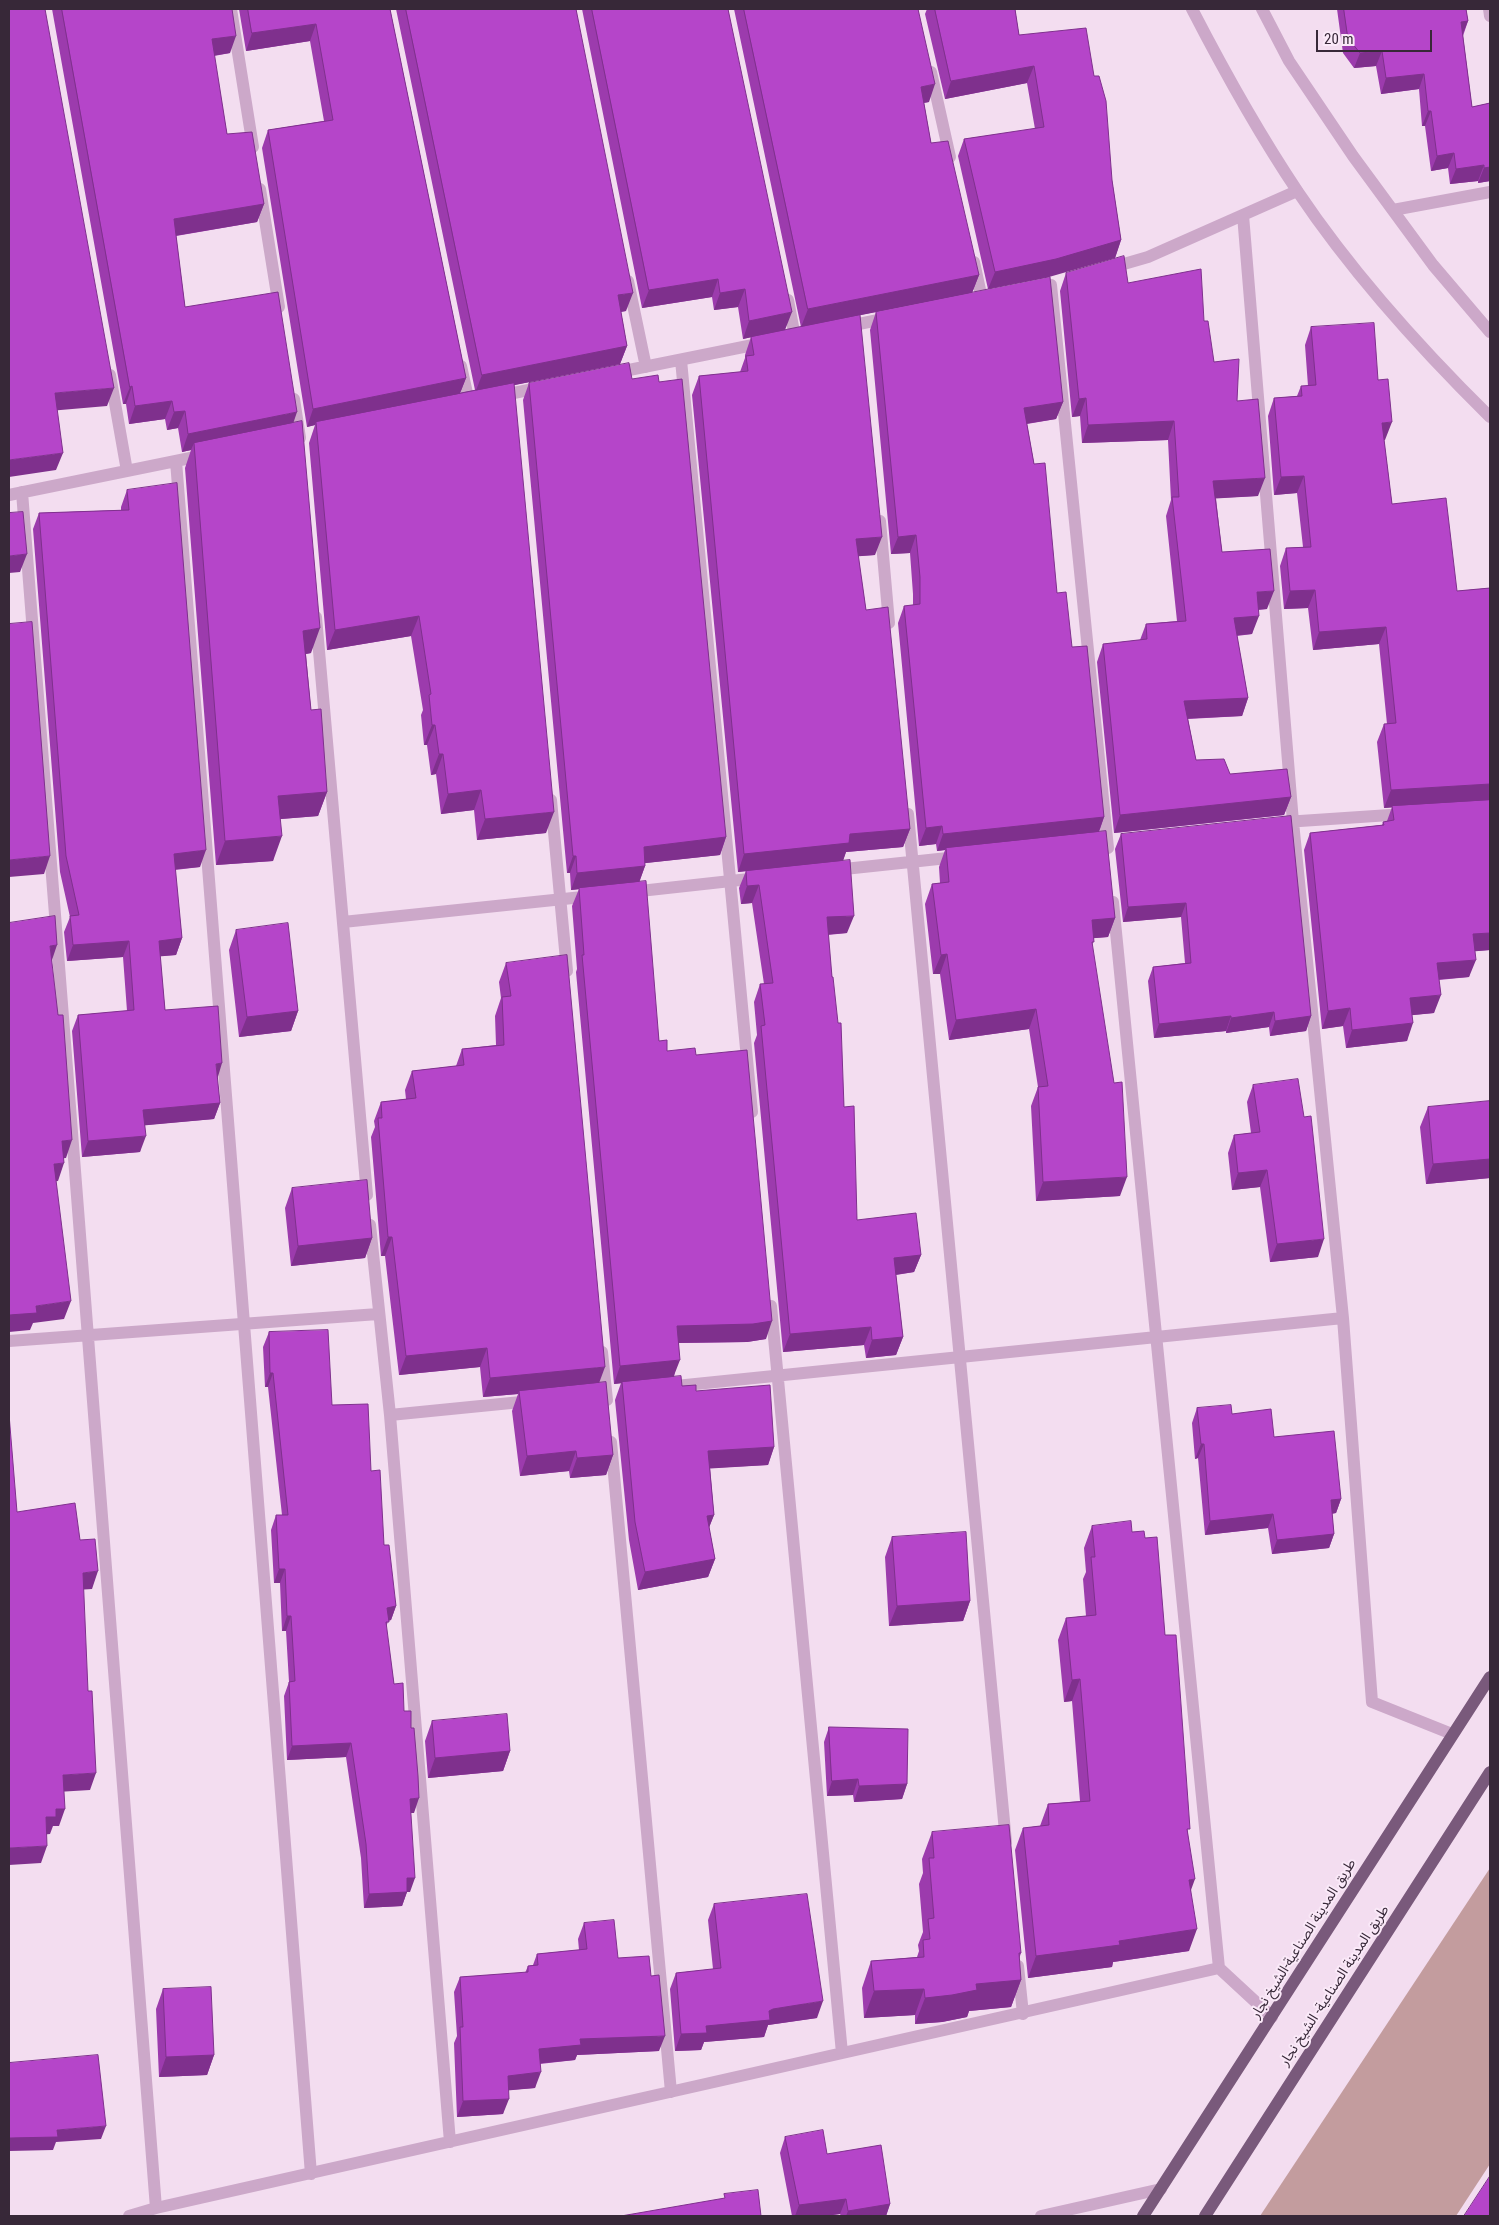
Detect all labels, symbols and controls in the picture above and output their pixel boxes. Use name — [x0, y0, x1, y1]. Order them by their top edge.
scale bar — [1319, 20, 1435, 52]
text: 20 m — [1324, 30, 1354, 48]
street label: طريق المدينة الصناعية-الشيخ نجار — [1248, 1856, 1360, 2022]
street label: طريق المدينة الصناعية- الشيخ نجار — [1277, 1903, 1393, 2069]

